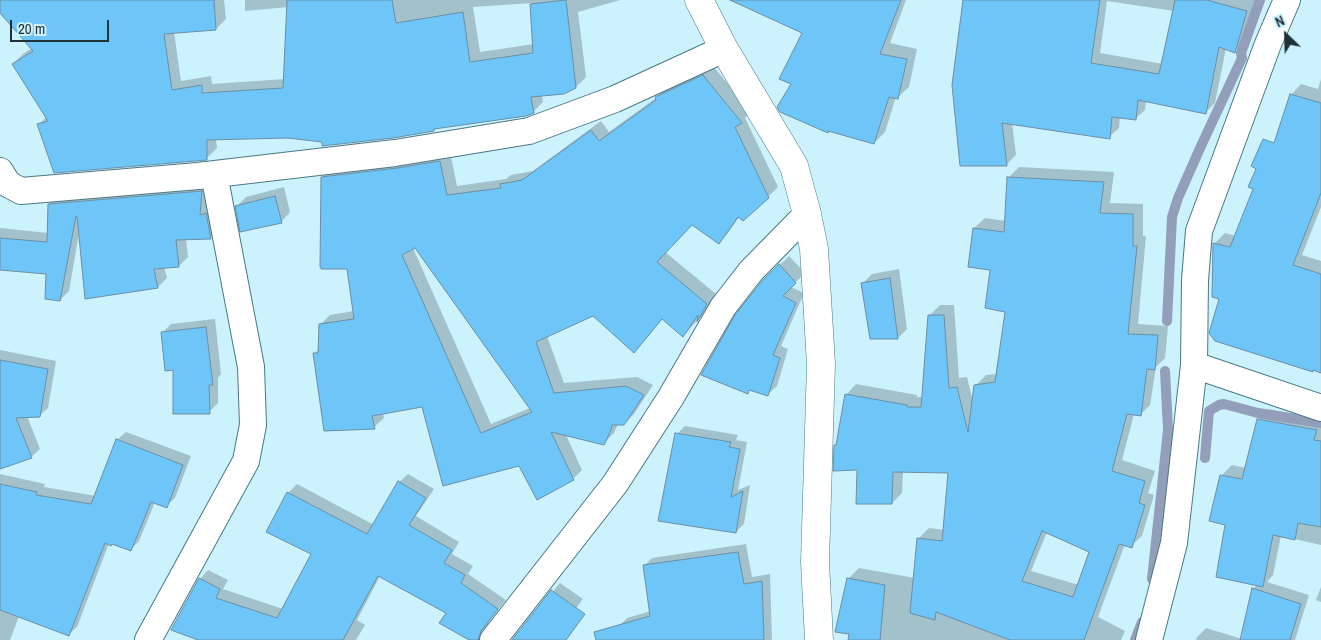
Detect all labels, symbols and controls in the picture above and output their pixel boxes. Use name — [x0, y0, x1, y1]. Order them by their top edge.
scale bar — [12, 10, 111, 42]
north arrow — [1261, 10, 1311, 60]
text: N — [1272, 11, 1287, 31]
text: 20 m — [18, 18, 45, 39]

